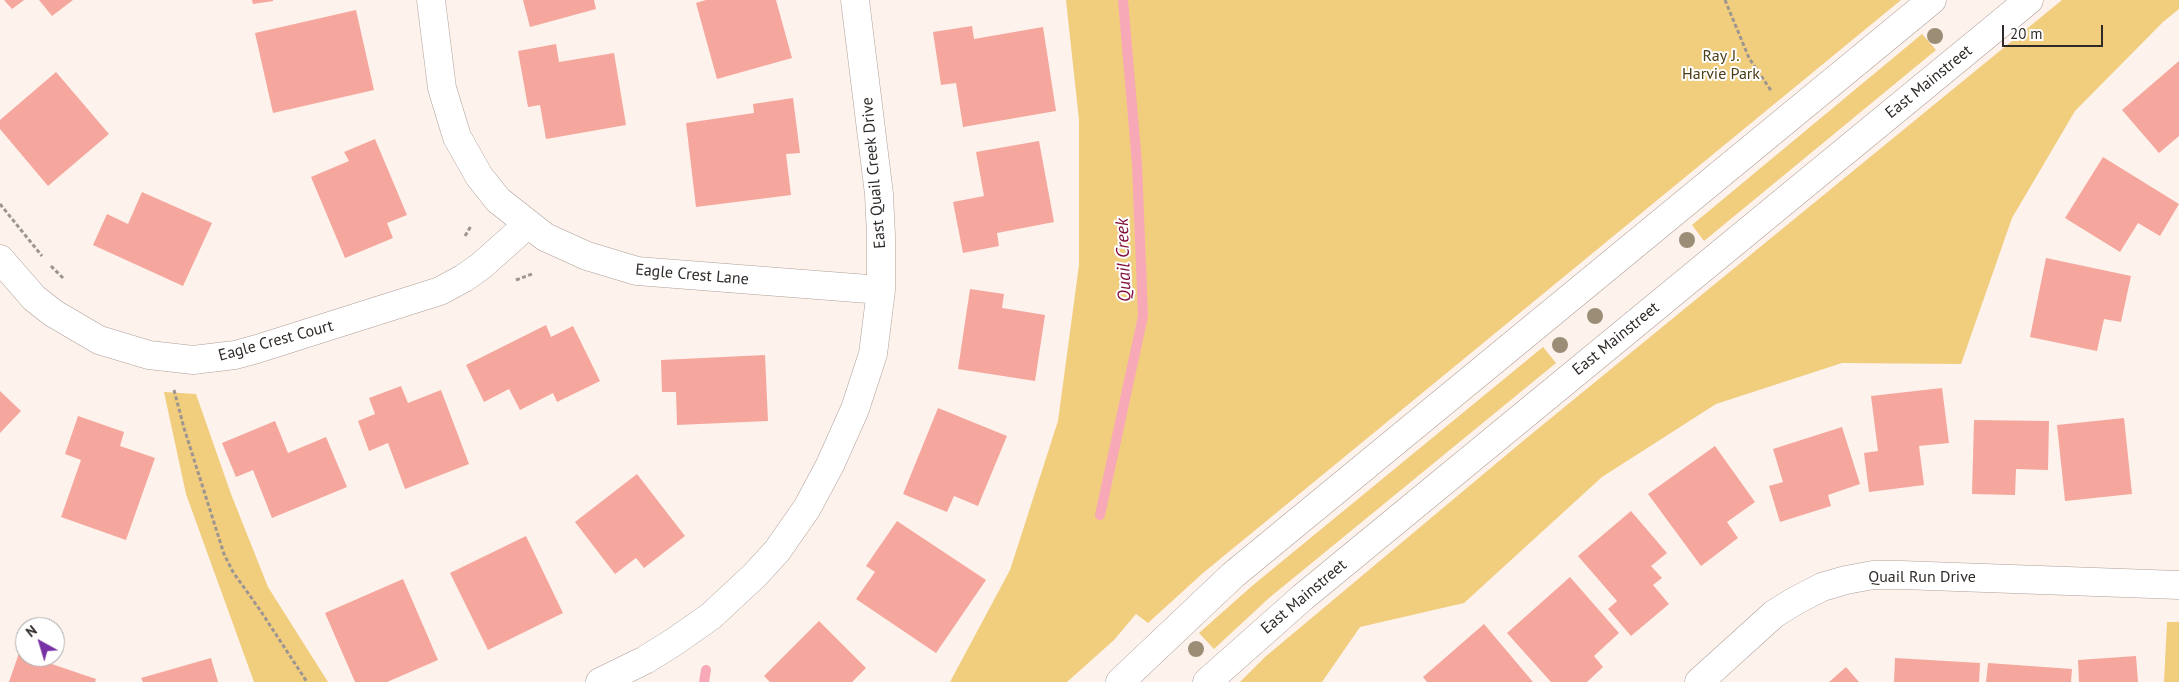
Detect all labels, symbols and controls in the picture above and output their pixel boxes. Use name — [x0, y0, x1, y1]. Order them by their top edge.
scale bar — [2004, 15, 2105, 47]
text: 20 m — [2010, 24, 2043, 43]
street label: East Mainstreet — [1882, 41, 1976, 123]
park label: Ray J. Harvie Park — [1682, 46, 1760, 84]
street label: East Quail Creek Drive — [858, 97, 890, 249]
water label: Quail Creek — [1112, 218, 1136, 302]
street label: Eagle Crest Lane — [634, 260, 750, 290]
street label: East Mainstreet — [1569, 298, 1663, 380]
street label: Eagle Crest Court — [216, 316, 336, 366]
street label: East Mainstreet — [1257, 556, 1351, 638]
street label: Quail Run Drive — [1868, 567, 1976, 587]
north arrow — [15, 617, 65, 667]
text: N — [22, 621, 40, 641]

